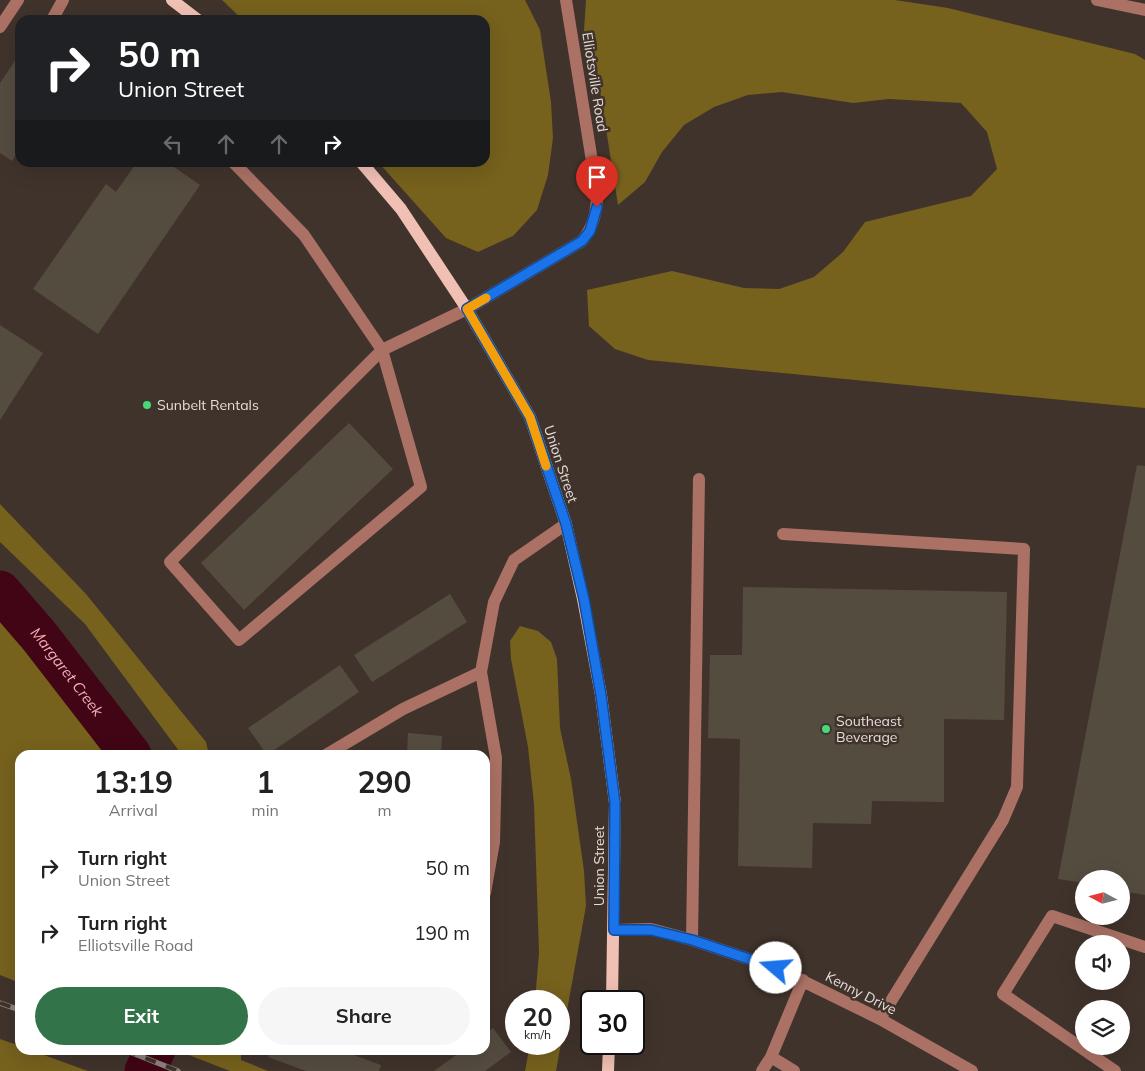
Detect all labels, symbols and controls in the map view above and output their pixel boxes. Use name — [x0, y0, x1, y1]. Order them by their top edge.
street label: Elliotsville Road — [578, 31, 612, 133]
text: 50 m — [118, 32, 201, 76]
icon: right — [35, 35, 100, 100]
text: Union Street — [118, 75, 244, 103]
icon: left — [159, 130, 187, 158]
icon: ahead — [212, 130, 240, 158]
icon: ahead — [265, 130, 293, 158]
icon: right — [318, 130, 346, 158]
pin — [576, 156, 618, 207]
icon: arrive — [583, 163, 611, 191]
place label: Sunbelt Rentals — [157, 396, 259, 414]
marker: Sunbelt Rentals — [141, 399, 153, 411]
street label: Union Street — [540, 423, 582, 505]
water label: Margaret Creek — [27, 623, 108, 721]
place label: Southeast Beverage — [836, 712, 902, 746]
marker: Southeast Beverage — [820, 723, 832, 735]
text: 13:19 — [94, 763, 173, 801]
text: 1 — [256, 763, 274, 801]
text: 290 — [357, 763, 411, 801]
text: Arrival — [109, 800, 158, 820]
text: min — [252, 800, 279, 820]
text: m — [377, 800, 391, 820]
street label: Union Street — [590, 826, 608, 906]
text: Turn right — [78, 846, 167, 870]
icon: right — [35, 854, 63, 882]
text: 50 m — [426, 856, 470, 880]
text: Union Street — [78, 870, 170, 890]
north arrow — [1075, 870, 1130, 925]
map controls — [1075, 870, 1130, 1055]
text: Turn right — [78, 911, 167, 935]
icon: right — [35, 919, 63, 947]
text: 190 m — [414, 921, 470, 945]
text: Elliotsville Road — [78, 935, 193, 955]
button: sound — [1075, 935, 1130, 990]
position arrow — [749, 941, 801, 993]
street label: Kenny Drive — [822, 967, 900, 1019]
button: Exit — [35, 987, 248, 1045]
button: Share — [258, 987, 470, 1045]
speed limit sign: 30 — [580, 990, 645, 1055]
button: layers — [1075, 1000, 1130, 1055]
text: 20 — [522, 1001, 553, 1032]
text: km/h — [524, 1027, 551, 1042]

